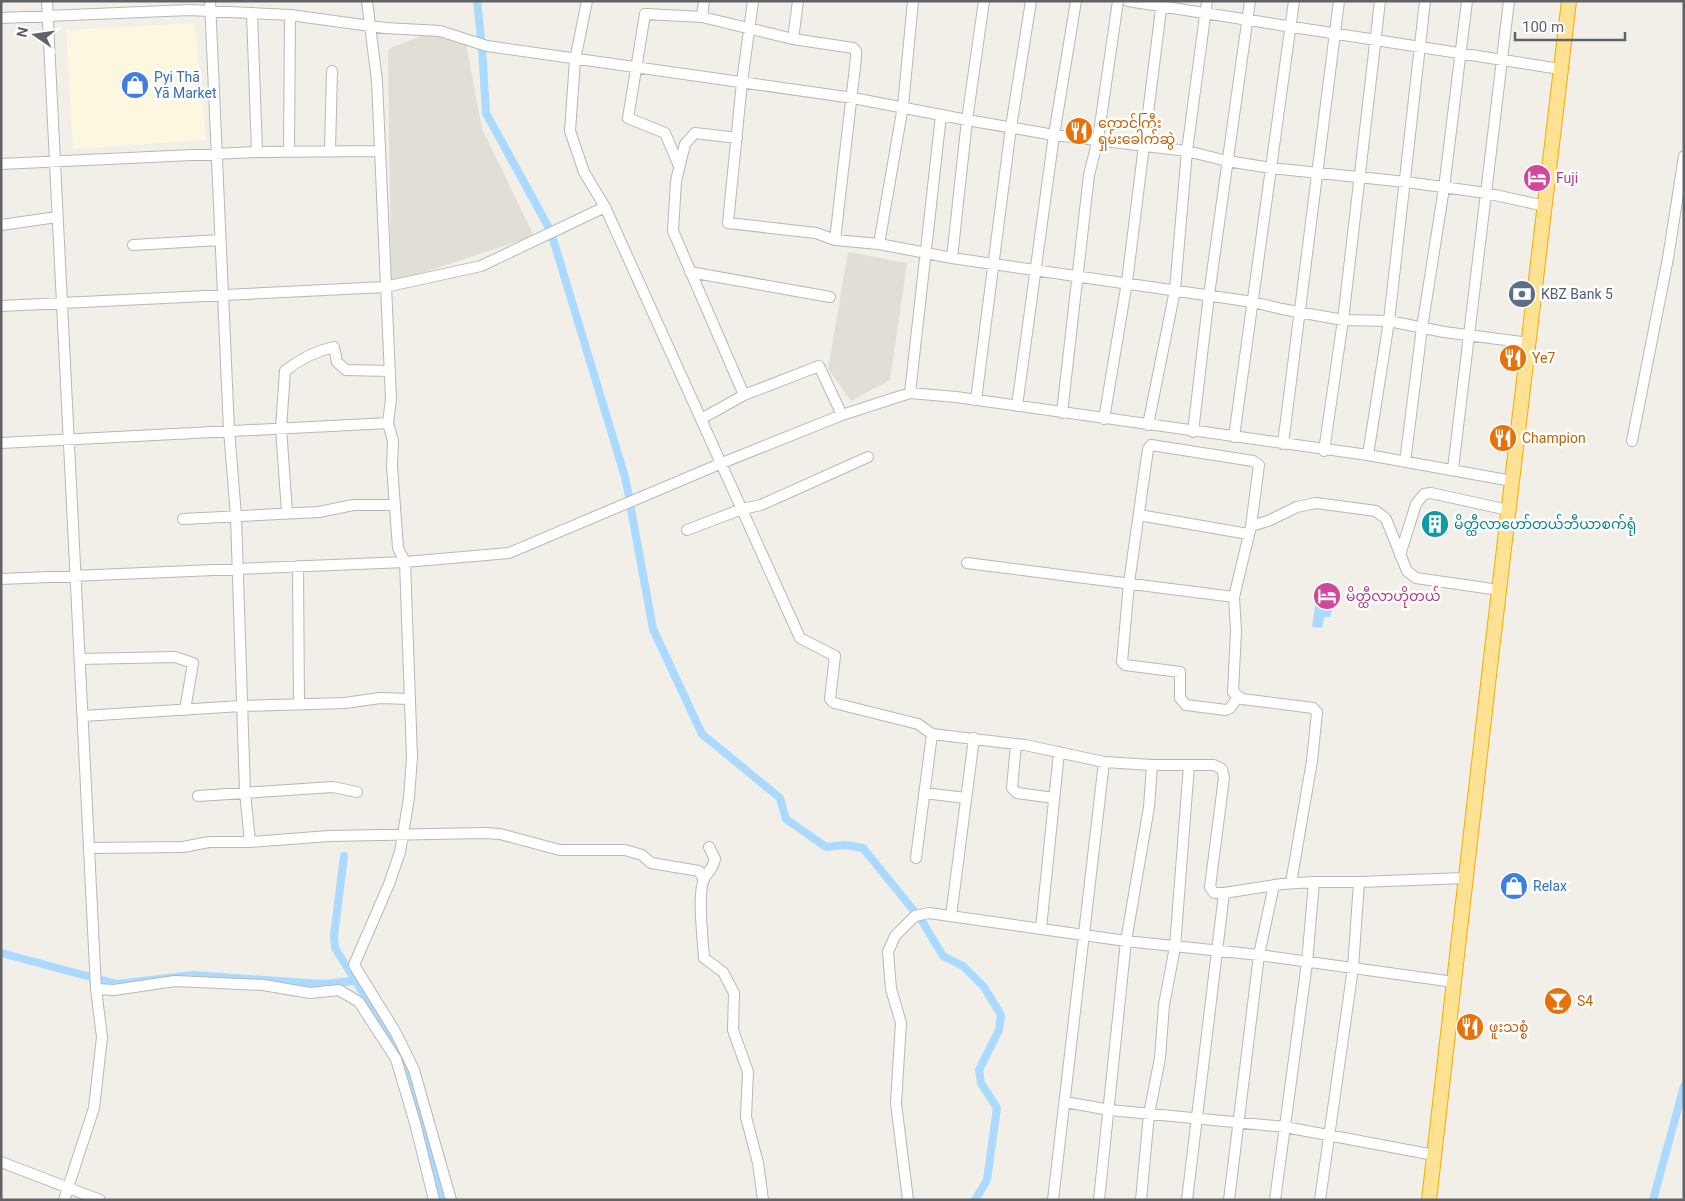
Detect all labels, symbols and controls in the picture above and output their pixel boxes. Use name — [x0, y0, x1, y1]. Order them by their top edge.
north arrow — [10, 10, 60, 60]
scale bar — [1515, 10, 1625, 42]
text: 100 m — [1522, 18, 1564, 36]
text: N — [13, 25, 31, 39]
place label: Pyi Thā Yā Market — [154, 69, 217, 101]
shop icon: Pyi Thā Yā Market — [120, 70, 150, 100]
place label: တောင်ကြီး ရှမ်းခေါက်ဆွဲ — [1098, 113, 1175, 151]
restaurant icon: တောင်ကြီး ရှမ်းခေါက်ဆွဲ — [1064, 116, 1094, 146]
hotel icon: Fuji — [1522, 163, 1552, 193]
place label: Fuji — [1556, 170, 1578, 186]
bank icon: KBZ Bank 5 — [1507, 279, 1537, 309]
place label: KBZ Bank 5 — [1541, 286, 1613, 302]
restaurant icon: Ye7 — [1498, 343, 1528, 373]
place label: Ye7 — [1532, 350, 1555, 366]
restaurant icon: Champion — [1488, 423, 1518, 453]
place label: Champion — [1522, 430, 1586, 446]
building icon: မိတ္ထီလာဟော်တယ်ဘီယာစက်ရုံ — [1420, 509, 1450, 539]
place label: မိတ္ထီလာဟော်တယ်ဘီယာစက်ရုံ — [1454, 514, 1636, 536]
hotel icon: မိတ္ထီလာဟိုတယ် — [1312, 581, 1342, 611]
place label: မိတ္ထီလာဟိုတယ် — [1346, 586, 1441, 608]
shop icon: Relax — [1499, 871, 1529, 901]
place label: Relax — [1533, 878, 1567, 894]
bar icon: S4 — [1543, 986, 1573, 1016]
place label: S4 — [1577, 993, 1593, 1009]
restaurant icon: ဖူးသစ္စံ — [1455, 1012, 1485, 1042]
place label: ဖူးသစ္စံ — [1489, 1019, 1529, 1039]

